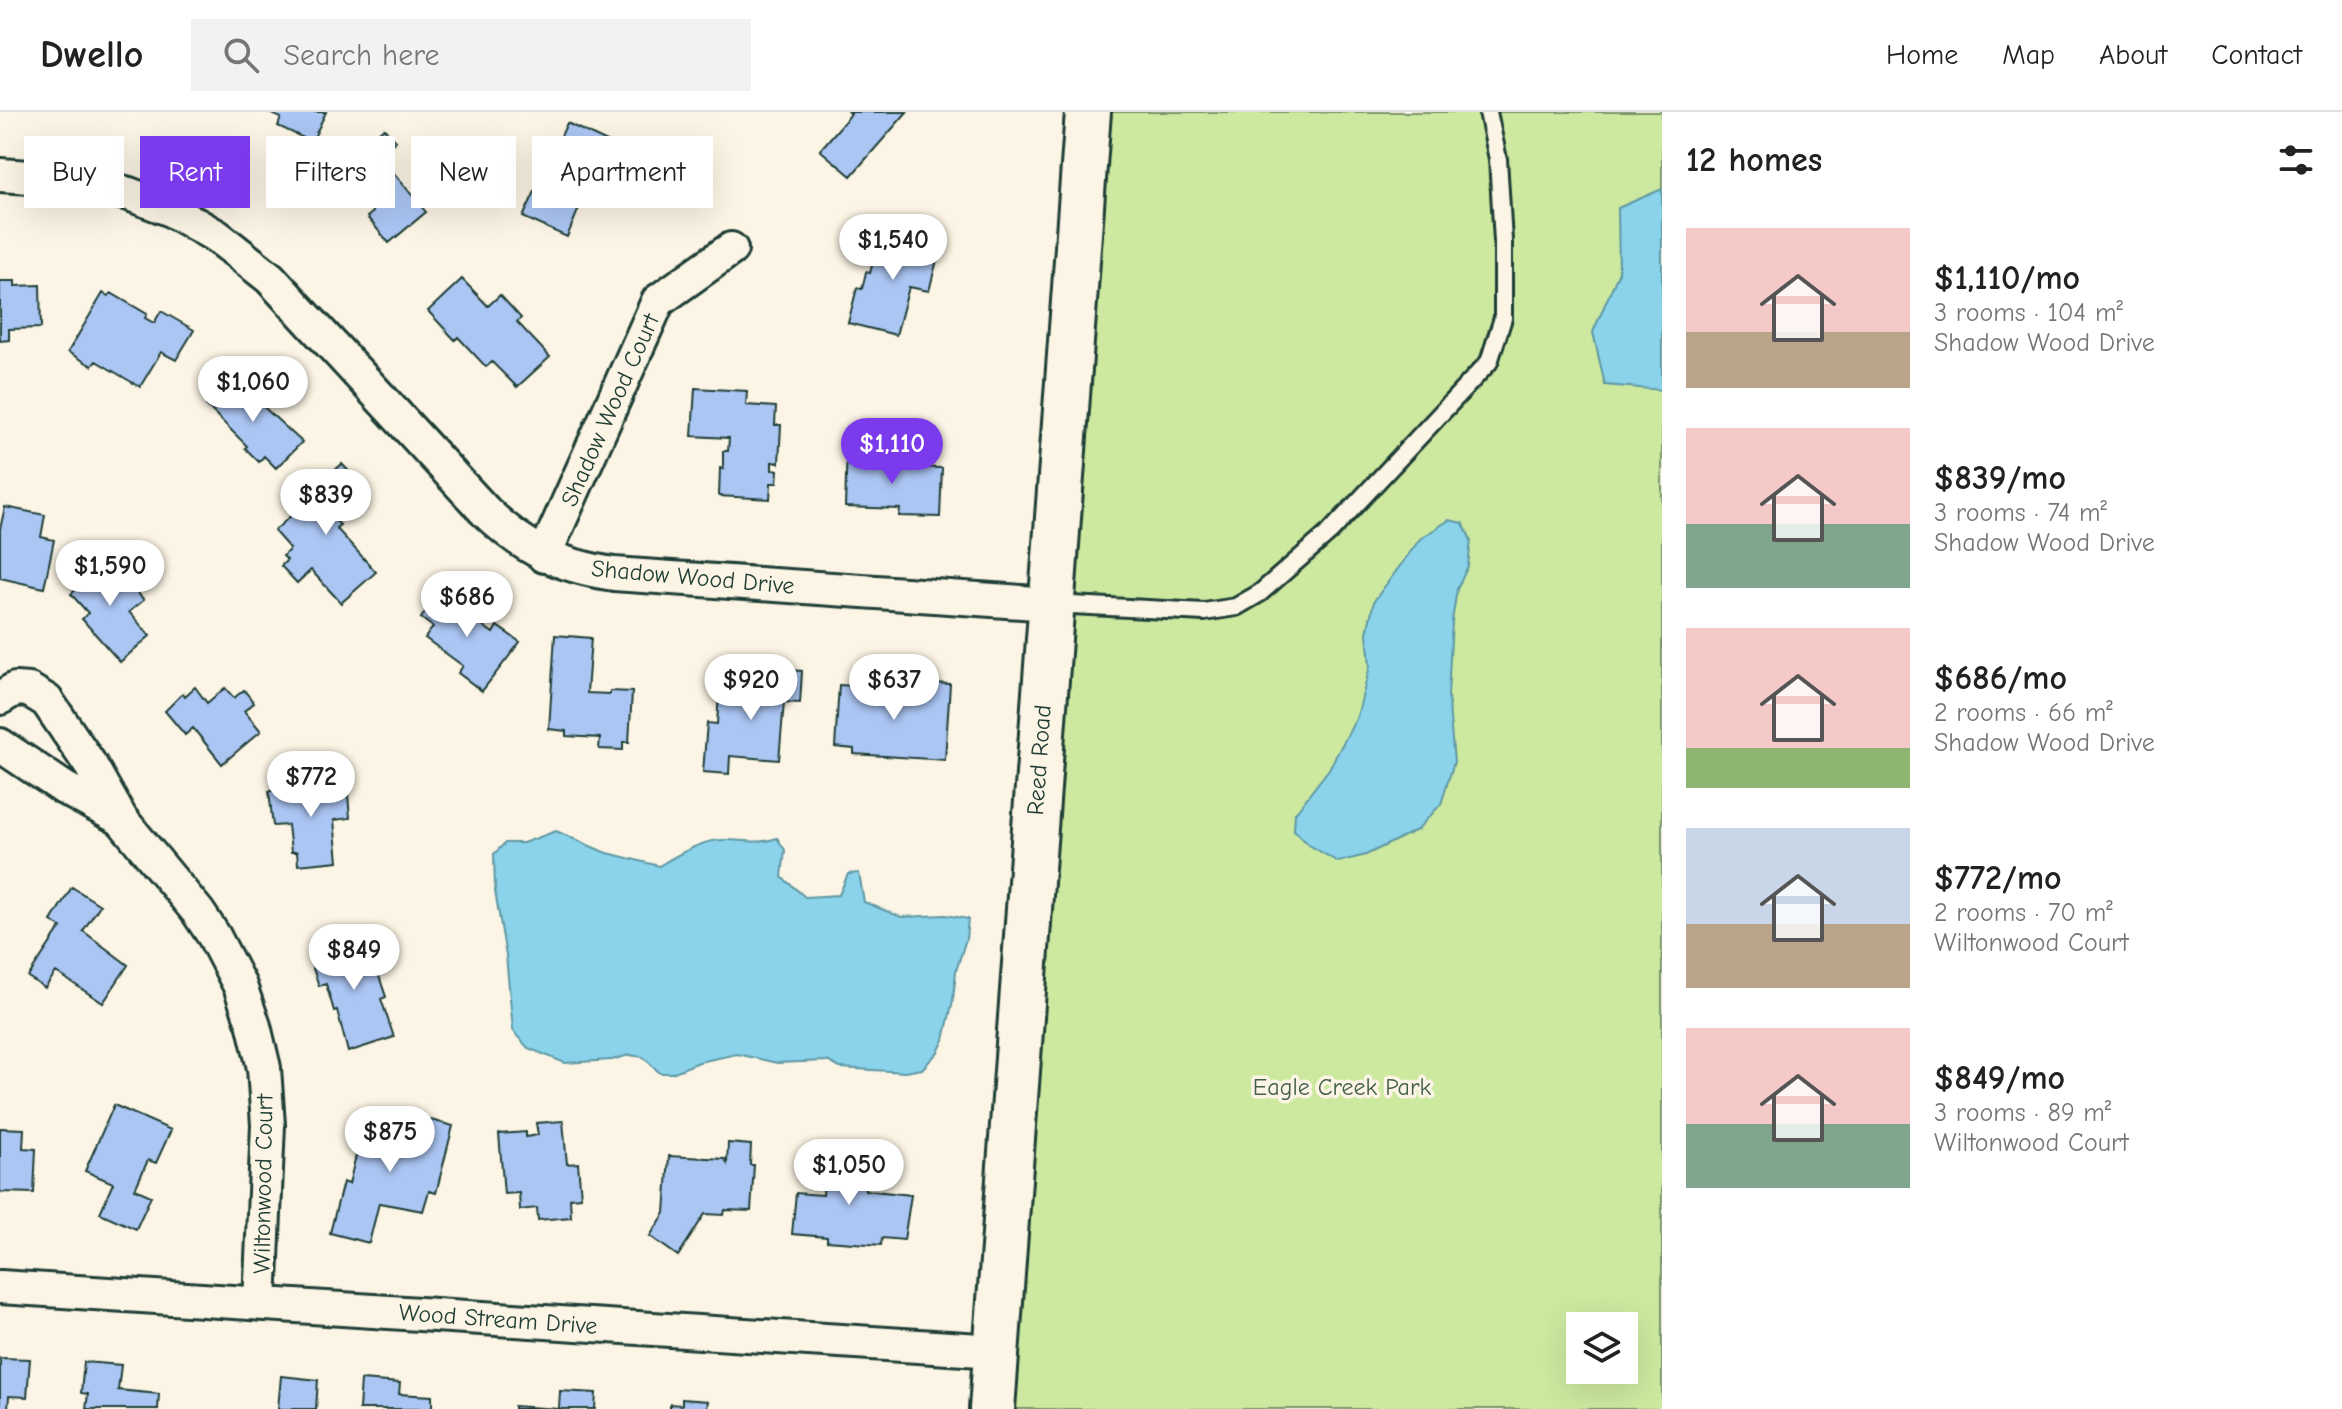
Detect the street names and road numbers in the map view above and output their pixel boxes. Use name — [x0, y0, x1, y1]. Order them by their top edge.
street label: Shadow Wood Court — [555, 308, 666, 511]
street label: Shadow Wood Drive — [590, 554, 796, 600]
street label: Reed Road — [1021, 704, 1057, 816]
street label: Wiltonwood Court — [247, 1093, 279, 1274]
street label: Wood Stream Drive — [398, 1298, 598, 1340]

